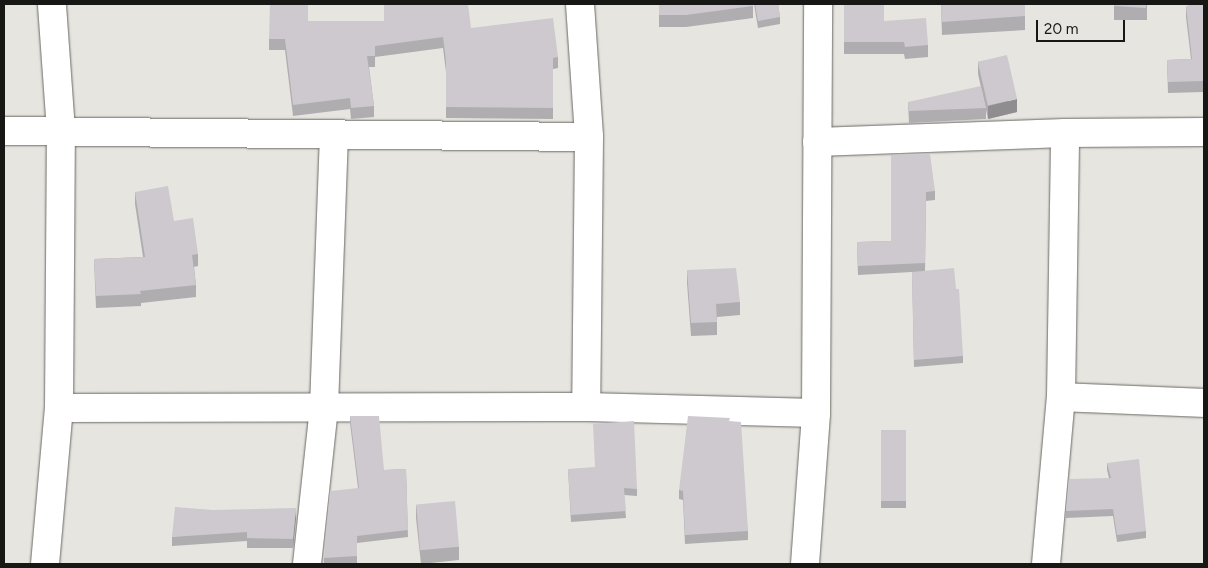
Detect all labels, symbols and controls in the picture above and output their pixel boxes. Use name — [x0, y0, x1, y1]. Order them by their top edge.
scale bar — [1038, 10, 1127, 42]
text: 20 m — [1044, 20, 1078, 38]

